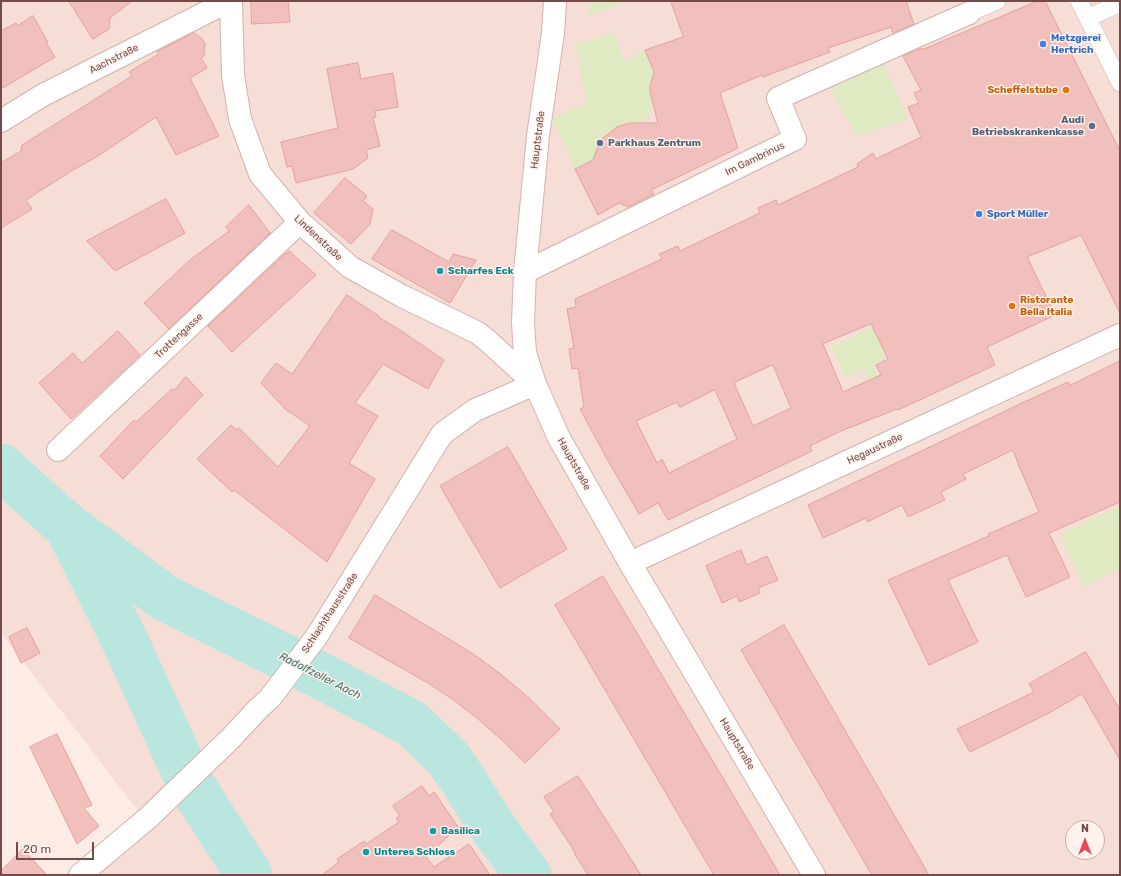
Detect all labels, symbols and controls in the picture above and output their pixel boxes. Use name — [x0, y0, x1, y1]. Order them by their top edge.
place label: Metzgerei Hertrich — [1051, 32, 1101, 56]
marker: Metzgerei Hertrich — [1038, 39, 1048, 49]
street label: Aachstraße — [87, 41, 141, 77]
place label: Scheffelstube — [987, 84, 1058, 96]
marker: Scheffelstube — [1061, 85, 1071, 95]
street label: Hauptstraße — [528, 110, 548, 170]
place label: Audi Betriebskrankenkasse — [972, 114, 1084, 138]
marker: Audi Betriebskrankenkasse — [1087, 121, 1097, 131]
place label: Parkhaus Zentrum — [608, 137, 701, 149]
marker: Parkhaus Zentrum — [595, 138, 605, 148]
street label: Im Gambrinus — [723, 139, 787, 179]
place label: Sport Müller — [987, 208, 1048, 220]
marker: Sport Müller — [974, 209, 984, 219]
street label: Lindenstraße — [291, 213, 345, 263]
place label: Scharfes Eck — [448, 265, 514, 277]
marker: Scharfes Eck — [435, 266, 445, 276]
place label: Ristorante Bella Italia — [1020, 294, 1073, 318]
marker: Ristorante Bella Italia — [1007, 301, 1017, 311]
street label: Trottengasse — [153, 311, 205, 361]
street label: Hegaustraße — [845, 431, 905, 467]
street label: Hauptstraße — [555, 436, 593, 492]
street label: Schlachthausstraße — [299, 570, 361, 656]
water label: Radolfzeller Aach — [277, 650, 363, 702]
street label: Hauptstraße — [717, 716, 757, 772]
north arrow — [1065, 820, 1105, 860]
text: N — [1081, 822, 1089, 835]
place label: Basilica — [441, 825, 480, 837]
marker: Basilica — [428, 826, 438, 836]
scale bar — [18, 834, 96, 860]
text: 20 m — [23, 842, 51, 856]
place label: Unteres Schloss — [374, 846, 455, 858]
marker: Unteres Schloss — [361, 847, 371, 857]

